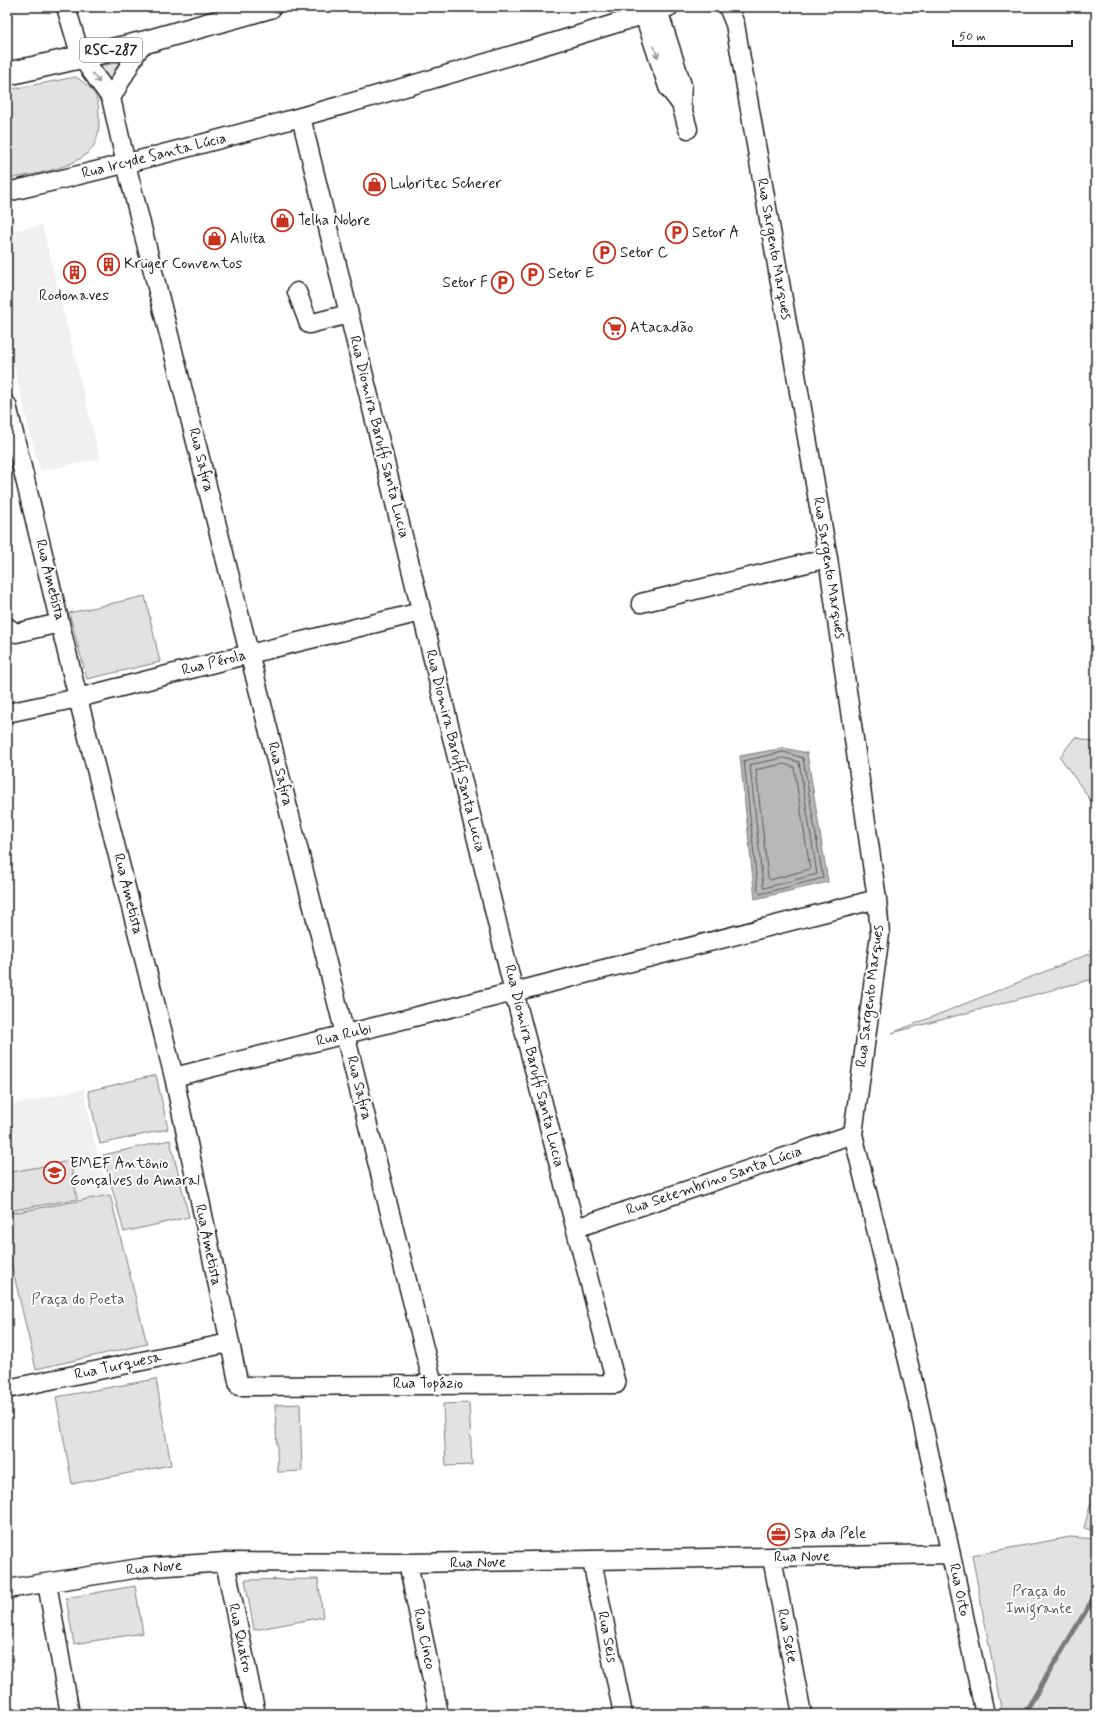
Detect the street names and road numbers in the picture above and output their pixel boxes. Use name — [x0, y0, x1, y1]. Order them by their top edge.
road number: RSC-287 — [80, 38, 142, 62]
street label: Rua Ircyde Santa Lúcia — [79, 128, 229, 184]
street label: Rua Sargento Marques — [751, 177, 796, 322]
street label: Rua Diomira Baruffi Santa Lucia — [344, 334, 414, 540]
street label: Rua Safira — [183, 426, 219, 495]
street label: Rua Sargento Marques — [807, 496, 850, 641]
street label: Rua Ametista — [30, 537, 70, 623]
street label: Rua Pérola — [180, 645, 249, 681]
street label: Rua Diomira Baruffi Santa Lucia — [420, 648, 490, 854]
street label: Rua Safira — [262, 740, 298, 809]
street label: Rua Ametista — [108, 851, 148, 937]
street label: Rua Sargento Marques — [851, 924, 890, 1069]
street label: Rua Diomira Baruffi Santa Lucia — [499, 963, 569, 1169]
street label: Rua Rubi — [314, 1018, 374, 1052]
street label: Rua Safira — [341, 1054, 377, 1123]
street label: Rua Setembrino Santa Lúcia — [623, 1141, 805, 1221]
street label: Rua Ametista — [190, 1202, 226, 1288]
street label: Rua Turquesa — [73, 1347, 164, 1385]
street label: Rua Topázio — [393, 1374, 463, 1394]
street label: Rua Nove — [774, 1547, 830, 1567]
street label: Rua Nove — [450, 1553, 506, 1573]
street label: Rua Nove — [125, 1556, 183, 1580]
street label: Rua Oito — [944, 1562, 974, 1618]
street label: Rua Quatro — [223, 1602, 257, 1674]
street label: Rua Cinco — [408, 1607, 440, 1671]
street label: Rua Sete — [772, 1607, 802, 1665]
street label: Rua Seis — [592, 1609, 622, 1665]

